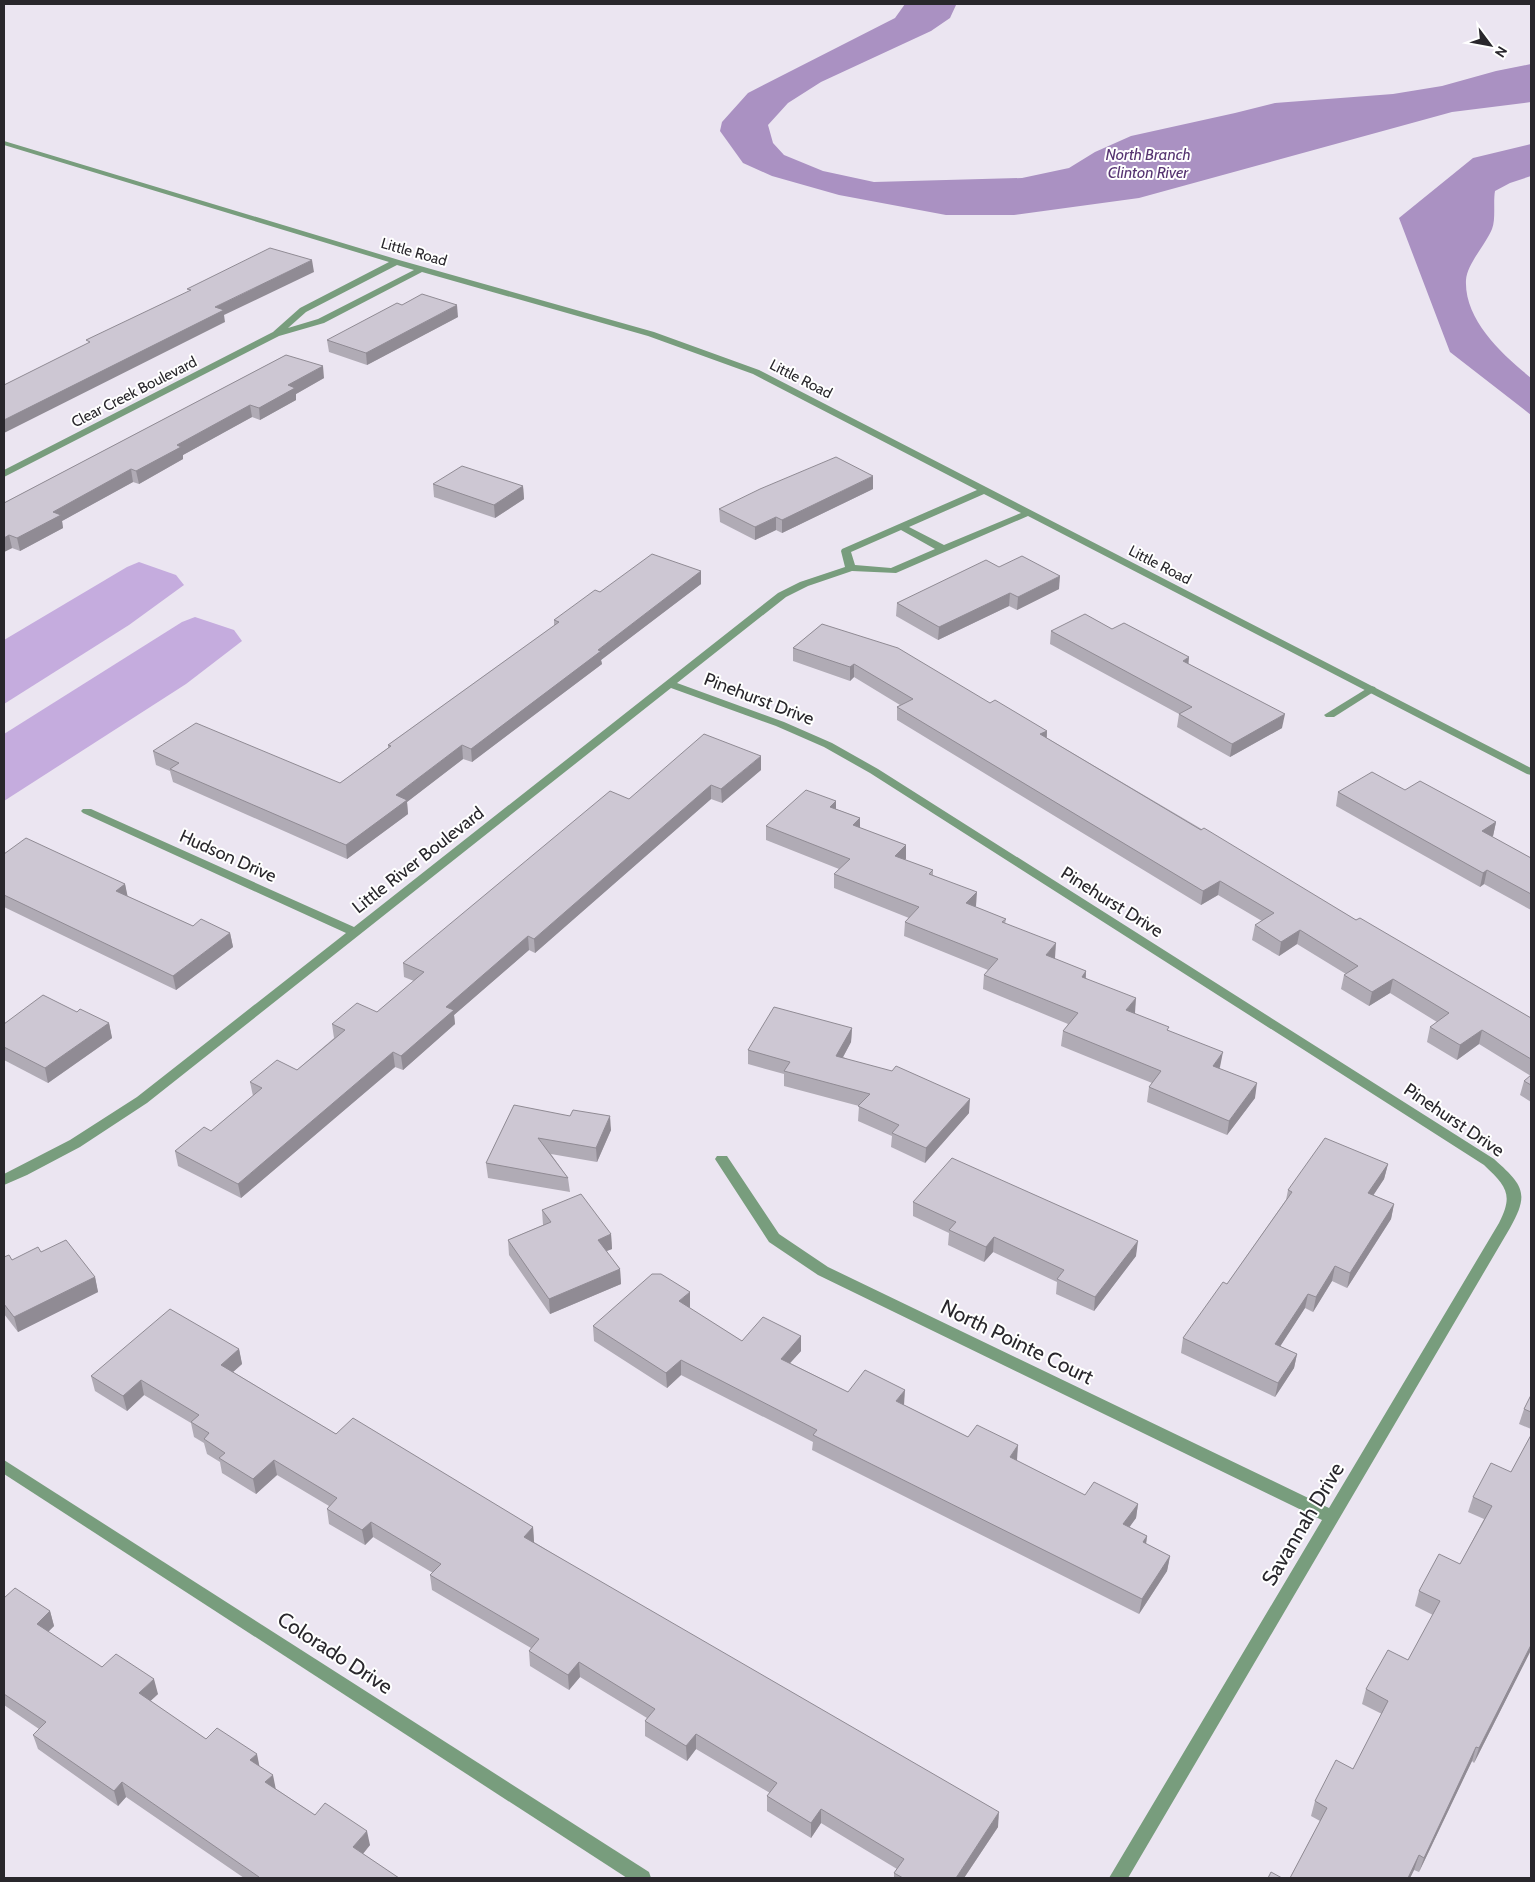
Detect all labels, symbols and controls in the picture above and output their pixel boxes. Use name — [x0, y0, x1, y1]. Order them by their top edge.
north arrow — [1465, 20, 1515, 70]
text: N — [1491, 43, 1511, 61]
water label: North Branch Clinton River — [1105, 145, 1191, 182]
street label: Little Road — [379, 234, 449, 270]
street label: Clear Creek Boulevard — [68, 353, 200, 431]
street label: Little Road — [767, 356, 835, 402]
street label: Little Road — [1126, 542, 1194, 588]
street label: Pinehurst Drive — [701, 668, 817, 730]
street label: Little River Boulevard — [348, 802, 488, 918]
street label: Hudson Drive — [176, 825, 280, 887]
street label: Pinehurst Drive — [1057, 862, 1167, 942]
street label: Pinehurst Drive — [1400, 1078, 1508, 1162]
street label: North Pointe Court — [937, 1294, 1098, 1389]
street label: Savannah Drive — [1256, 1458, 1349, 1590]
street label: Colorado Drive — [273, 1606, 398, 1699]

